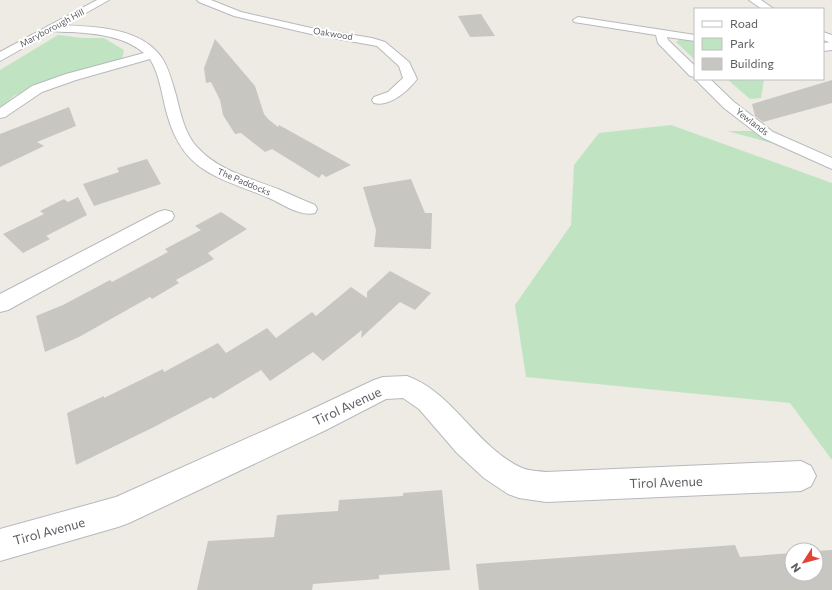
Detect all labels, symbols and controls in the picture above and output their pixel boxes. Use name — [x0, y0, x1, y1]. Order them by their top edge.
street label: Maryborough Hill — [18, 6, 86, 49]
legend — [694, 8, 824, 80]
text: Road — [730, 16, 758, 30]
street label: Oakwood — [312, 25, 354, 42]
text: Park — [730, 36, 756, 50]
text: Building — [730, 56, 774, 70]
street label: Yewlands — [734, 106, 771, 138]
street label: The Paddocks — [216, 165, 273, 198]
street label: Tirol Avenue — [310, 383, 384, 429]
street label: Tirol Avenue — [629, 473, 703, 491]
street label: Tirol Avenue — [11, 514, 87, 548]
north arrow — [784, 542, 824, 582]
text: N — [788, 561, 803, 575]

